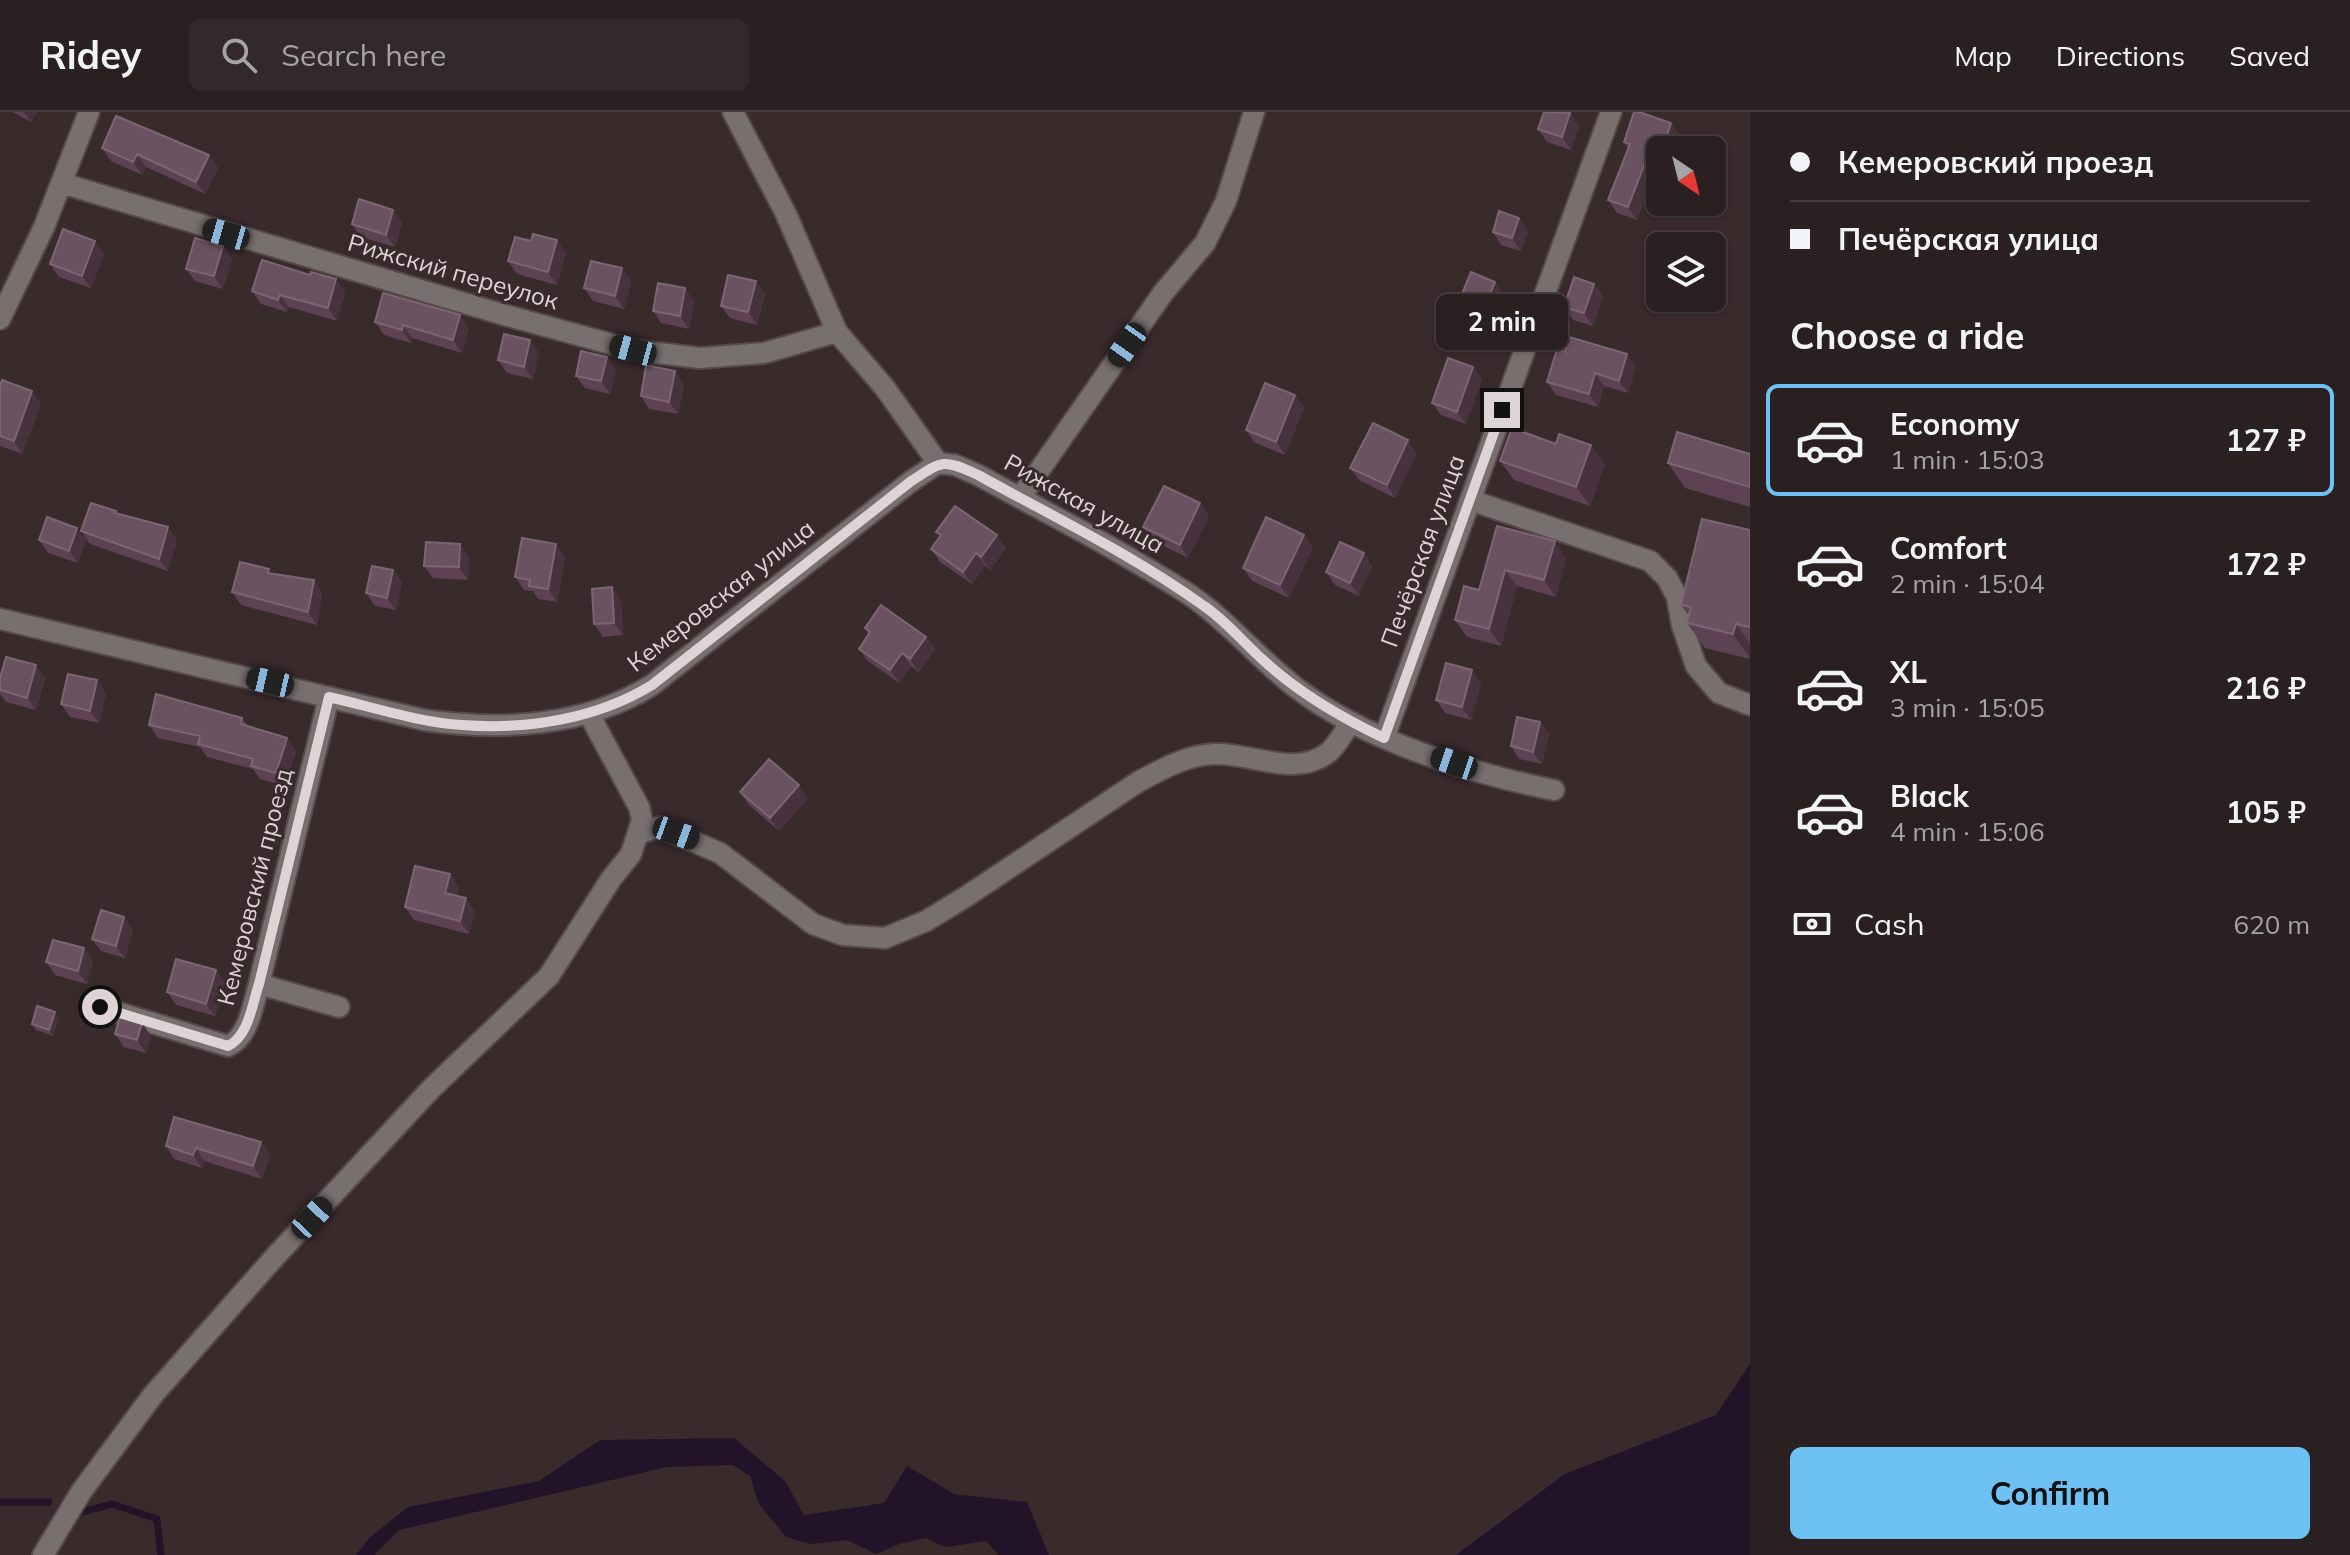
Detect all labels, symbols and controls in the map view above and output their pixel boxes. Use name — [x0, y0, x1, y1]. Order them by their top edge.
search box — [189, 19, 749, 91]
text: Ridey — [40, 31, 141, 79]
icon: search — [217, 33, 261, 77]
text: Search here — [281, 36, 446, 74]
text: Map — [1954, 38, 2012, 73]
text: Directions — [2056, 38, 2185, 73]
text: Saved — [2229, 38, 2310, 73]
north arrow — [1646, 136, 1726, 216]
map controls — [1646, 136, 1726, 312]
text: Кемеровский проезд — [1838, 143, 2153, 181]
car — [200, 216, 252, 252]
text: Печёрская улица — [1838, 220, 2099, 258]
street label: Рижский переулок — [345, 227, 562, 315]
button: layers — [1646, 232, 1726, 312]
callout: 2 min — [1436, 294, 1568, 350]
text: 2 min — [1468, 305, 1536, 338]
text: Choose a ride — [1790, 313, 2024, 358]
car — [1103, 318, 1151, 372]
car — [607, 332, 659, 368]
route end — [1484, 392, 1520, 428]
icon: car — [1794, 404, 1866, 476]
text: Economy — [1890, 405, 2019, 443]
text: 127 ₽ — [2226, 421, 2306, 459]
text: 1 min · 15:03 — [1890, 443, 2045, 476]
street label: Рижская улица — [999, 447, 1170, 559]
street label: Печёрская улица — [1373, 451, 1471, 651]
street label: Кемеровская улица — [621, 513, 820, 678]
icon: car — [1794, 528, 1866, 600]
text: Comfort — [1890, 529, 2007, 567]
text: 172 ₽ — [2226, 545, 2306, 583]
text: 2 min · 15:04 — [1890, 567, 2045, 600]
icon: car — [1794, 652, 1866, 724]
text: XL — [1890, 653, 1927, 691]
car — [244, 665, 296, 699]
text: 216 ₽ — [2226, 669, 2306, 707]
text: 3 min · 15:05 — [1890, 691, 2045, 724]
car — [1427, 744, 1481, 782]
street label: Кемеровский проезд — [210, 765, 298, 1008]
icon: car — [1794, 776, 1866, 848]
text: Black — [1890, 777, 1969, 815]
text: 105 ₽ — [2226, 793, 2306, 831]
car — [649, 814, 703, 852]
text: 4 min · 15:06 — [1890, 815, 2045, 848]
icon: cash — [1790, 902, 1834, 946]
text: Cash — [1854, 905, 1925, 943]
text: 620 m — [2234, 908, 2310, 941]
route start — [82, 989, 118, 1025]
car — [287, 1192, 337, 1244]
button: Confirm — [1790, 1447, 2310, 1539]

